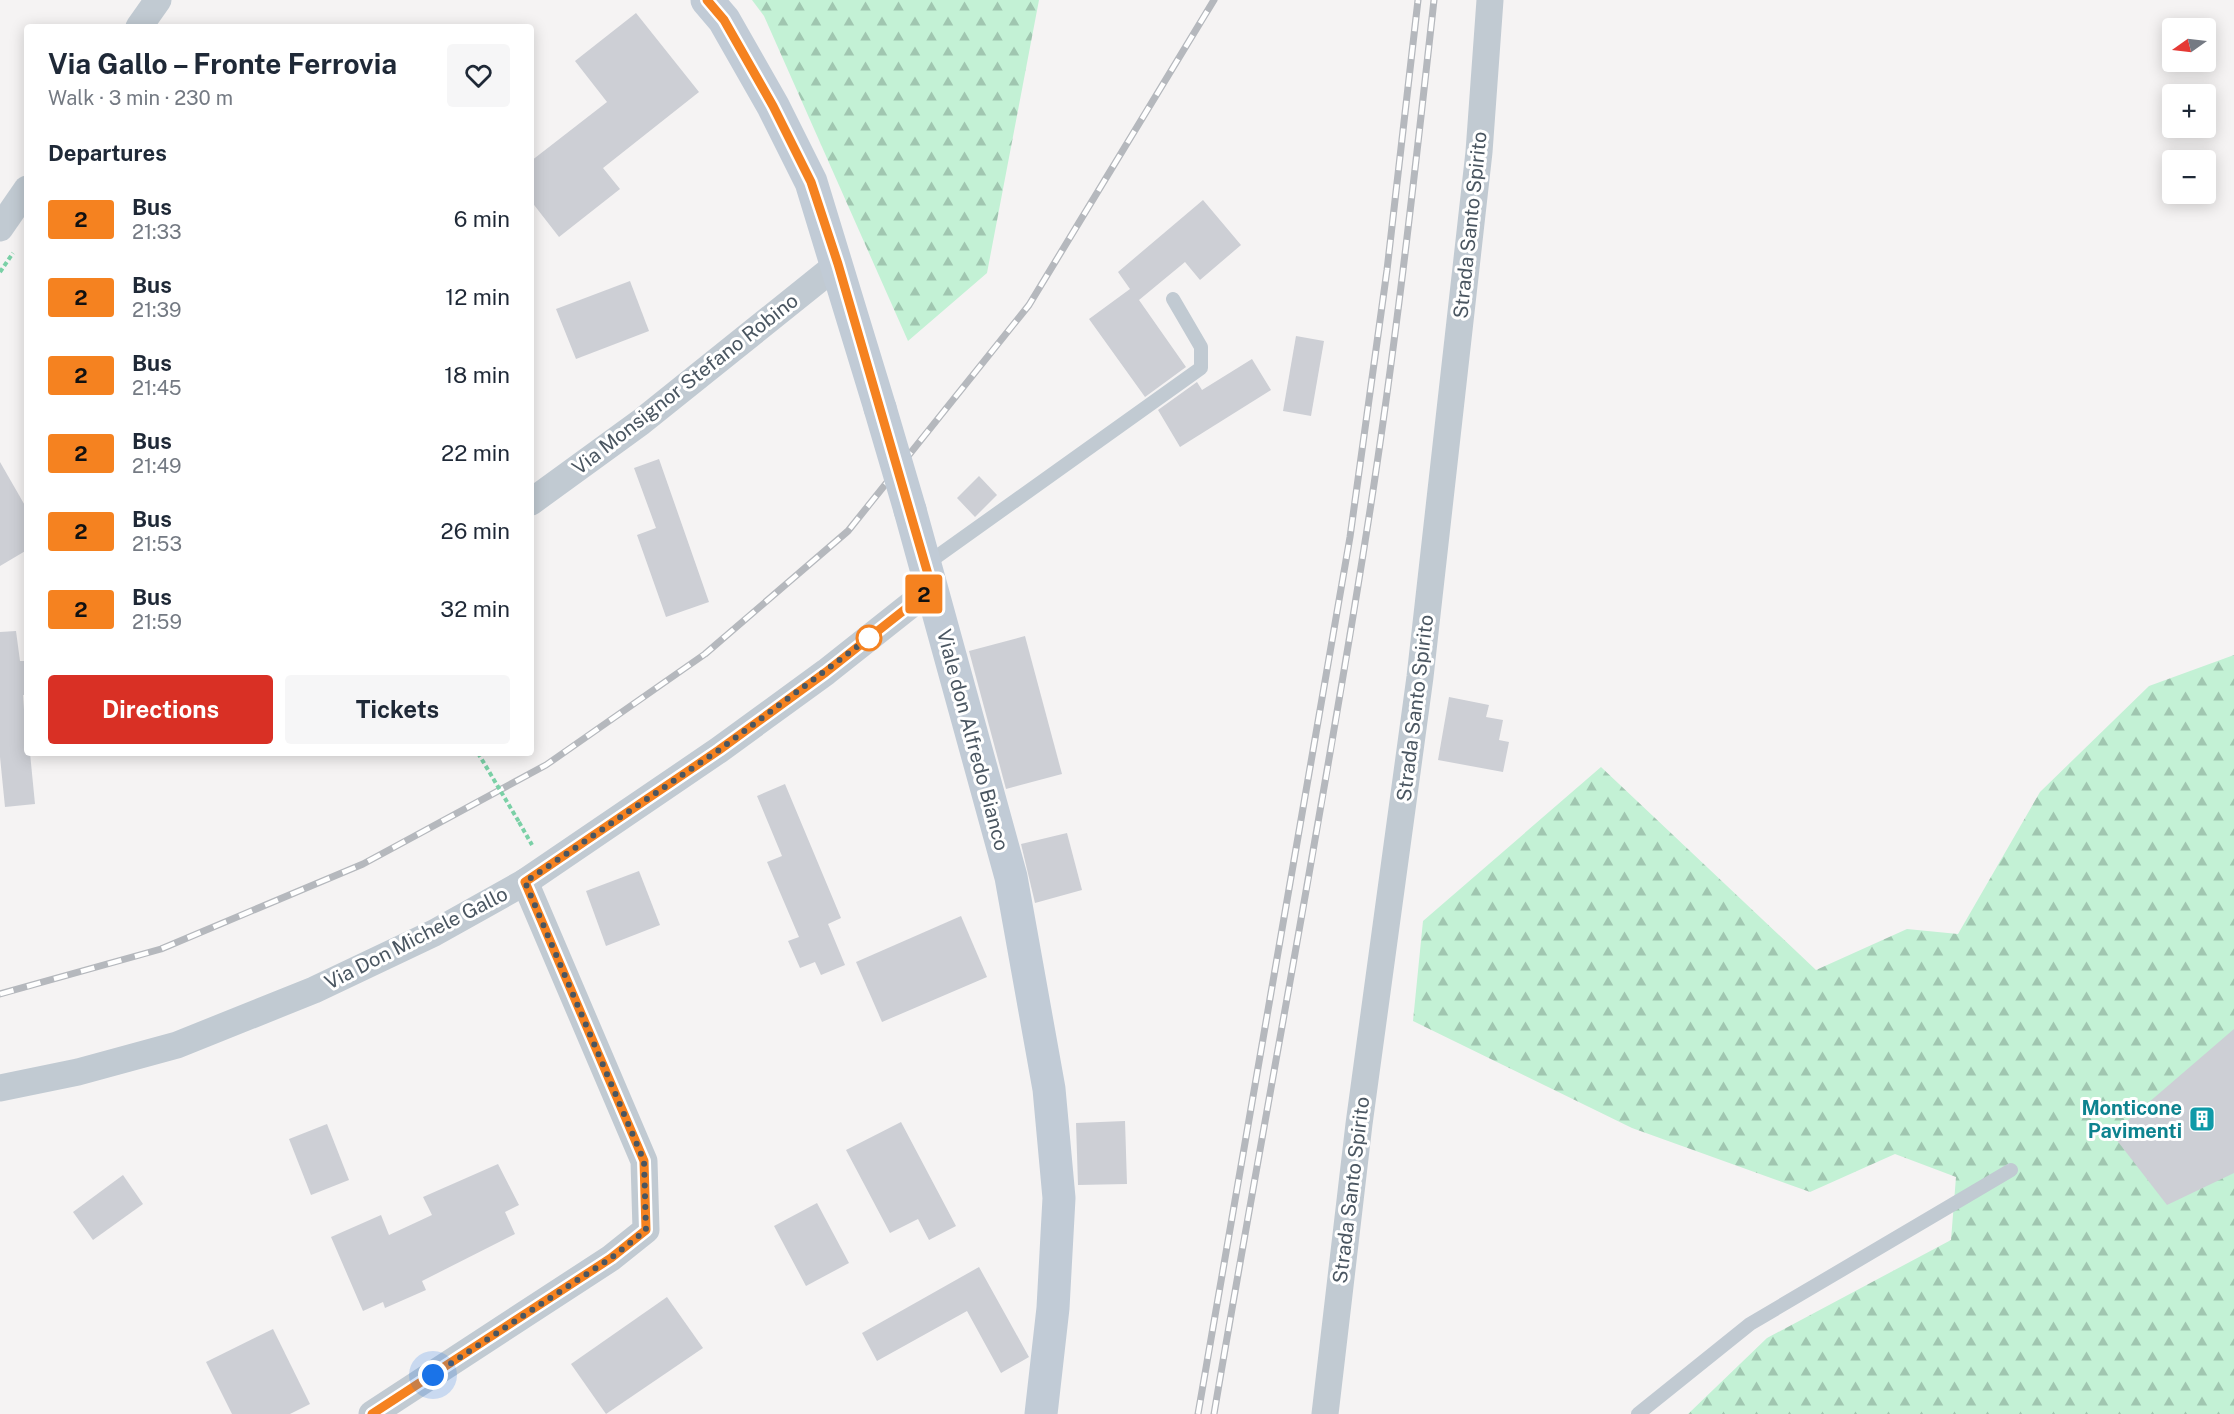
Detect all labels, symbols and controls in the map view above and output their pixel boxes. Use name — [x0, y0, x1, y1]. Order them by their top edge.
north arrow — [2162, 18, 2216, 72]
map controls — [2162, 18, 2216, 204]
button: heart — [447, 44, 510, 107]
text: Via Gallo – Fronte Ferrovia — [48, 47, 397, 80]
button: + — [2162, 84, 2216, 138]
text: Walk · 3 min · 230 m — [48, 86, 233, 110]
street label: Strada Santo Spirito — [1448, 130, 1492, 320]
text: Departures — [48, 140, 167, 166]
button: − — [2162, 150, 2216, 204]
text: Bus — [132, 194, 172, 220]
text: 6 min — [454, 206, 510, 232]
text: 2 — [74, 207, 88, 232]
text: 21:33 — [132, 220, 182, 244]
text: Bus — [132, 272, 172, 298]
text: 12 min — [445, 284, 510, 310]
text: 2 — [74, 285, 88, 310]
street label: Via Monsignor Stefano Robino — [567, 288, 803, 480]
text: 21:39 — [132, 298, 182, 322]
text: Bus — [132, 350, 172, 376]
text: 18 min — [444, 362, 510, 388]
text: 2 — [74, 363, 88, 388]
text: 21:45 — [132, 376, 182, 400]
text: Bus — [132, 428, 172, 454]
text: 22 min — [441, 440, 510, 466]
text: 2 — [74, 441, 88, 466]
text: 21:49 — [132, 454, 182, 478]
text: Bus — [132, 506, 172, 532]
text: 26 min — [441, 518, 510, 544]
text: 2 — [74, 519, 88, 544]
text: 21:53 — [132, 532, 182, 556]
line badge: 2 — [904, 574, 944, 614]
text: 2 — [917, 582, 931, 607]
text: Bus — [132, 584, 172, 610]
text: 32 min — [440, 596, 510, 622]
text: 2 — [74, 597, 88, 622]
text: 21:59 — [132, 610, 182, 634]
street label: Strada Santo Spirito — [1392, 613, 1438, 803]
unlabelled marker — [856, 625, 882, 651]
street label: Viale don Alfredo Bianco — [932, 627, 1014, 853]
button: Directions — [48, 675, 273, 744]
button: Tickets — [285, 675, 510, 744]
street label: Via Don Michele Gallo — [321, 881, 511, 995]
street label: Strada Santo Spirito — [1328, 1095, 1374, 1285]
place label: Monticone Pavimenti — [2081, 1096, 2182, 1143]
building icon: Monticone Pavimenti — [2187, 1104, 2217, 1134]
your location — [418, 1360, 448, 1390]

